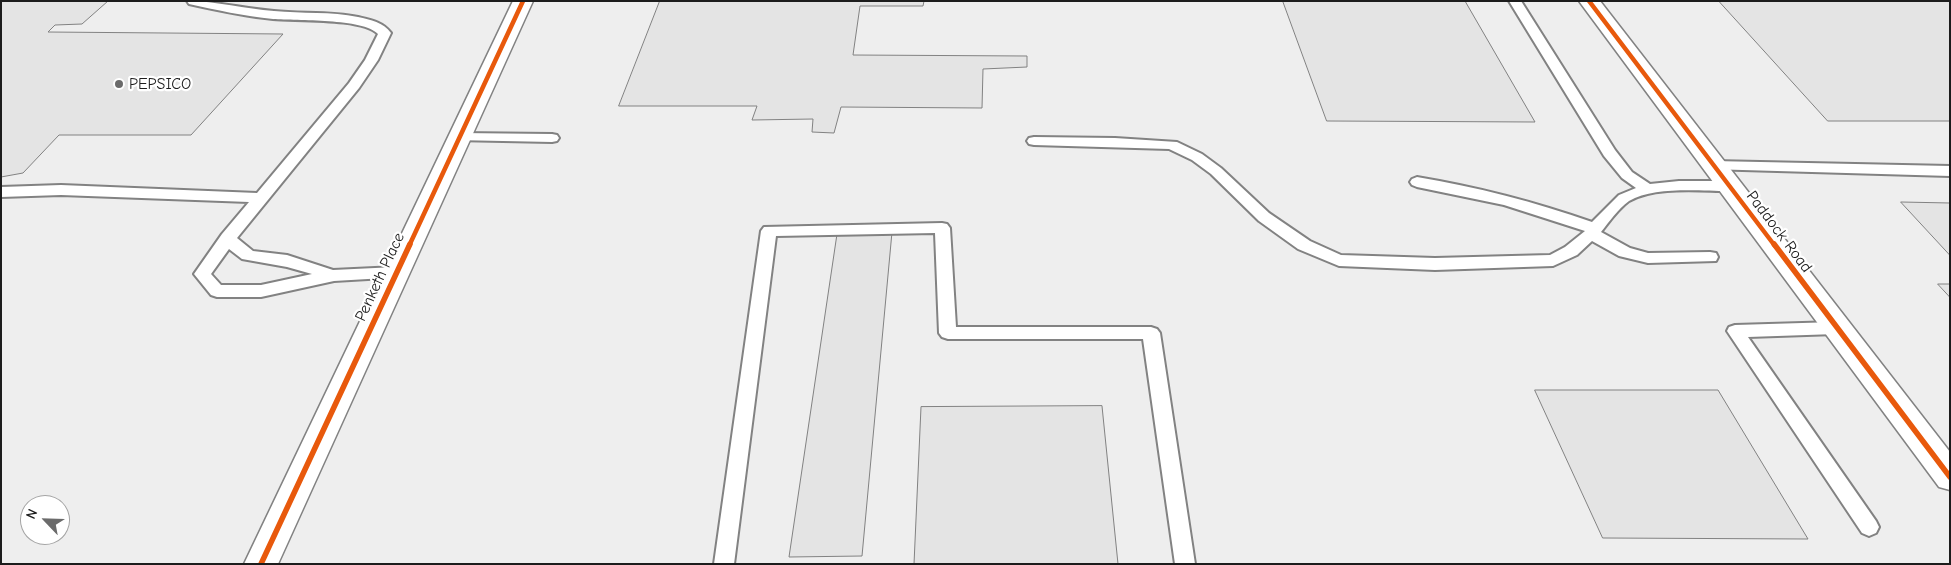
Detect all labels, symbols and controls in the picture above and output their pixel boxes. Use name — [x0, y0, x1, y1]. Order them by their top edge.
place label: PEPSICO — [129, 74, 191, 94]
marker: PEPSICO — [113, 78, 125, 90]
street label: Paddock Road — [1742, 187, 1816, 277]
street label: Penketh Place — [351, 230, 409, 324]
north arrow — [20, 495, 70, 545]
text: N — [22, 506, 41, 522]

